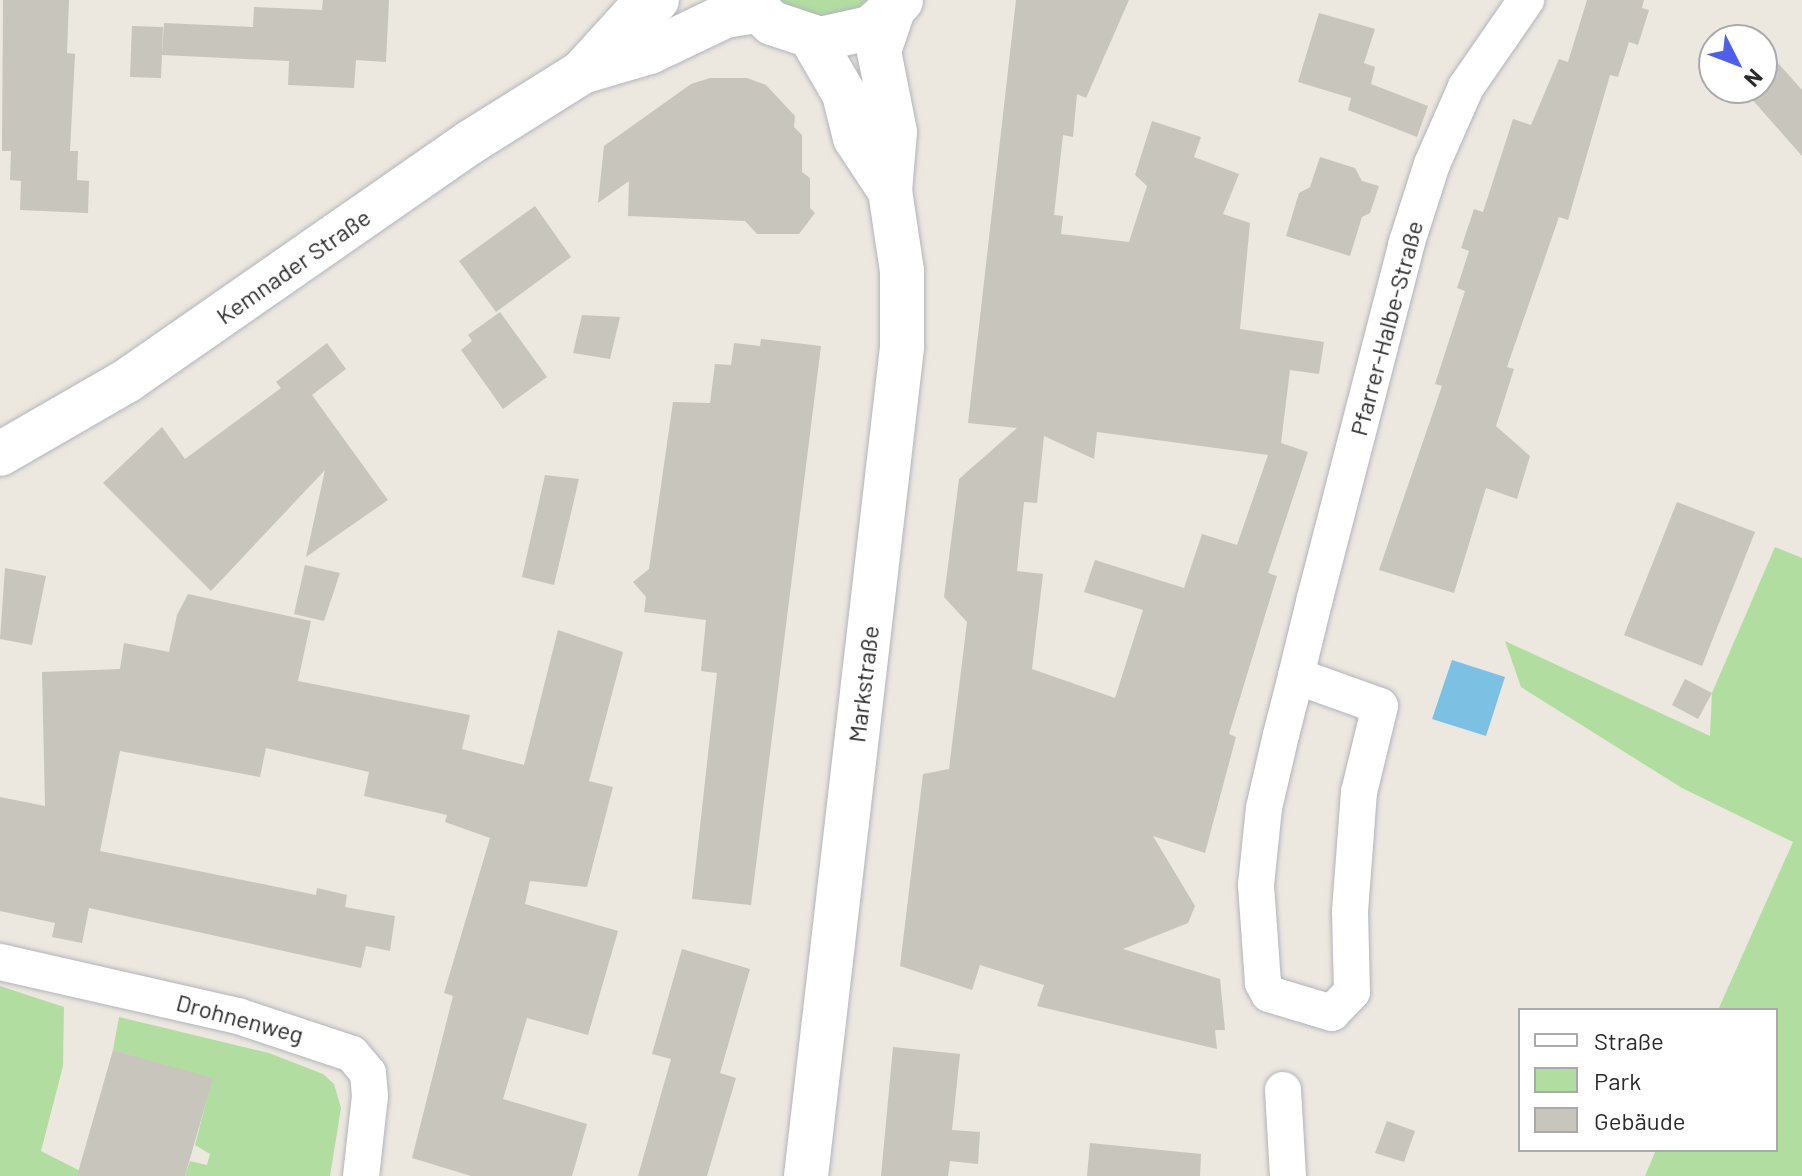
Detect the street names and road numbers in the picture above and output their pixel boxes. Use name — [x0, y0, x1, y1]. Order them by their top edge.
street label: Kemnader Straße — [210, 202, 376, 330]
street label: Pfarrer-Halbe-Straße — [1343, 217, 1429, 439]
street label: Markstraße — [842, 624, 884, 744]
street label: Drohnenweg — [173, 987, 307, 1049]

